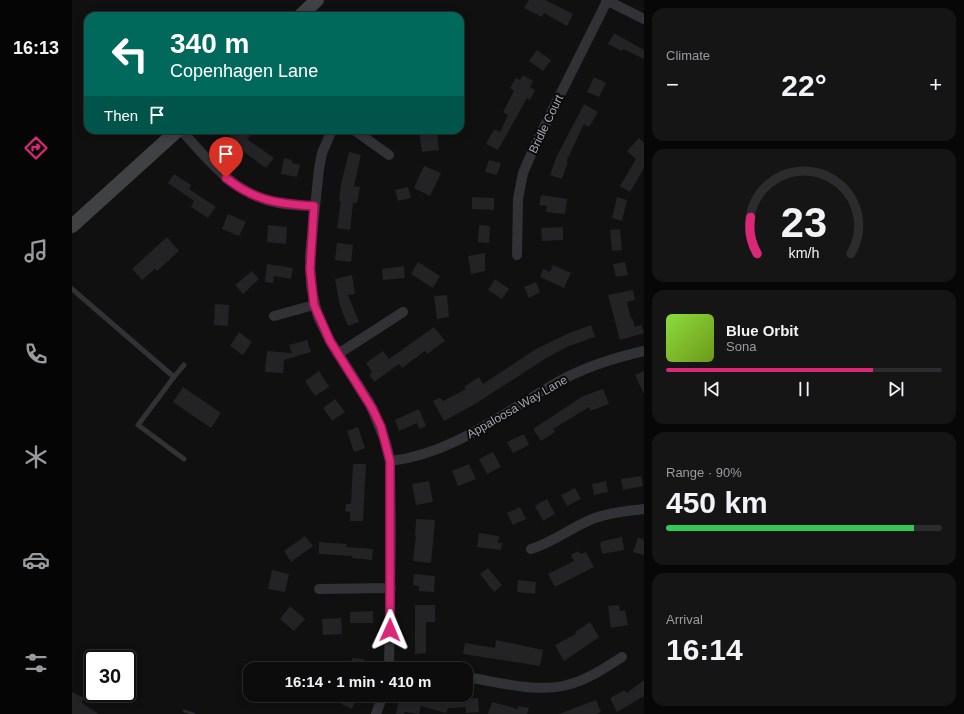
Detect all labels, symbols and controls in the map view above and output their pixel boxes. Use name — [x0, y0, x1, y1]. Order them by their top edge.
icon: left — [104, 28, 156, 80]
text: 340 m — [170, 28, 249, 59]
text: 16:13 — [13, 38, 59, 58]
text: Climate — [666, 48, 710, 63]
text: Copenhagen Lane — [170, 61, 318, 81]
text: 22° — [781, 69, 827, 102]
text: − — [666, 72, 679, 97]
text: + — [929, 72, 942, 97]
street label: Bridle Court — [526, 92, 566, 156]
icon: arrive — [146, 104, 168, 126]
text: Then — [104, 107, 138, 124]
icon: directions — [22, 134, 50, 162]
pin — [209, 137, 243, 178]
icon: arrive — [215, 143, 237, 165]
text: 23 — [781, 199, 827, 246]
icon: music — [22, 237, 50, 265]
text: km/h — [789, 244, 820, 260]
text: Blue Orbit — [726, 322, 799, 339]
text: Sona — [726, 339, 756, 354]
icon: phone — [22, 340, 50, 368]
street label: Appaloosa Way Lane — [464, 372, 570, 441]
icon: previous — [701, 378, 723, 400]
icon: pause — [793, 378, 815, 400]
icon: next — [885, 378, 907, 400]
icon: climate — [22, 443, 50, 471]
text: Range · 90% — [666, 465, 742, 480]
text: 450 km — [666, 486, 768, 519]
icon: car — [22, 546, 50, 574]
position arrow — [369, 609, 411, 651]
text: Arrival — [666, 612, 703, 627]
text: 16:14 — [666, 633, 743, 666]
icon: filters — [22, 649, 50, 677]
speed limit sign: 30 — [84, 650, 136, 702]
text: 16:14 · 1 min · 410 m — [285, 673, 431, 690]

